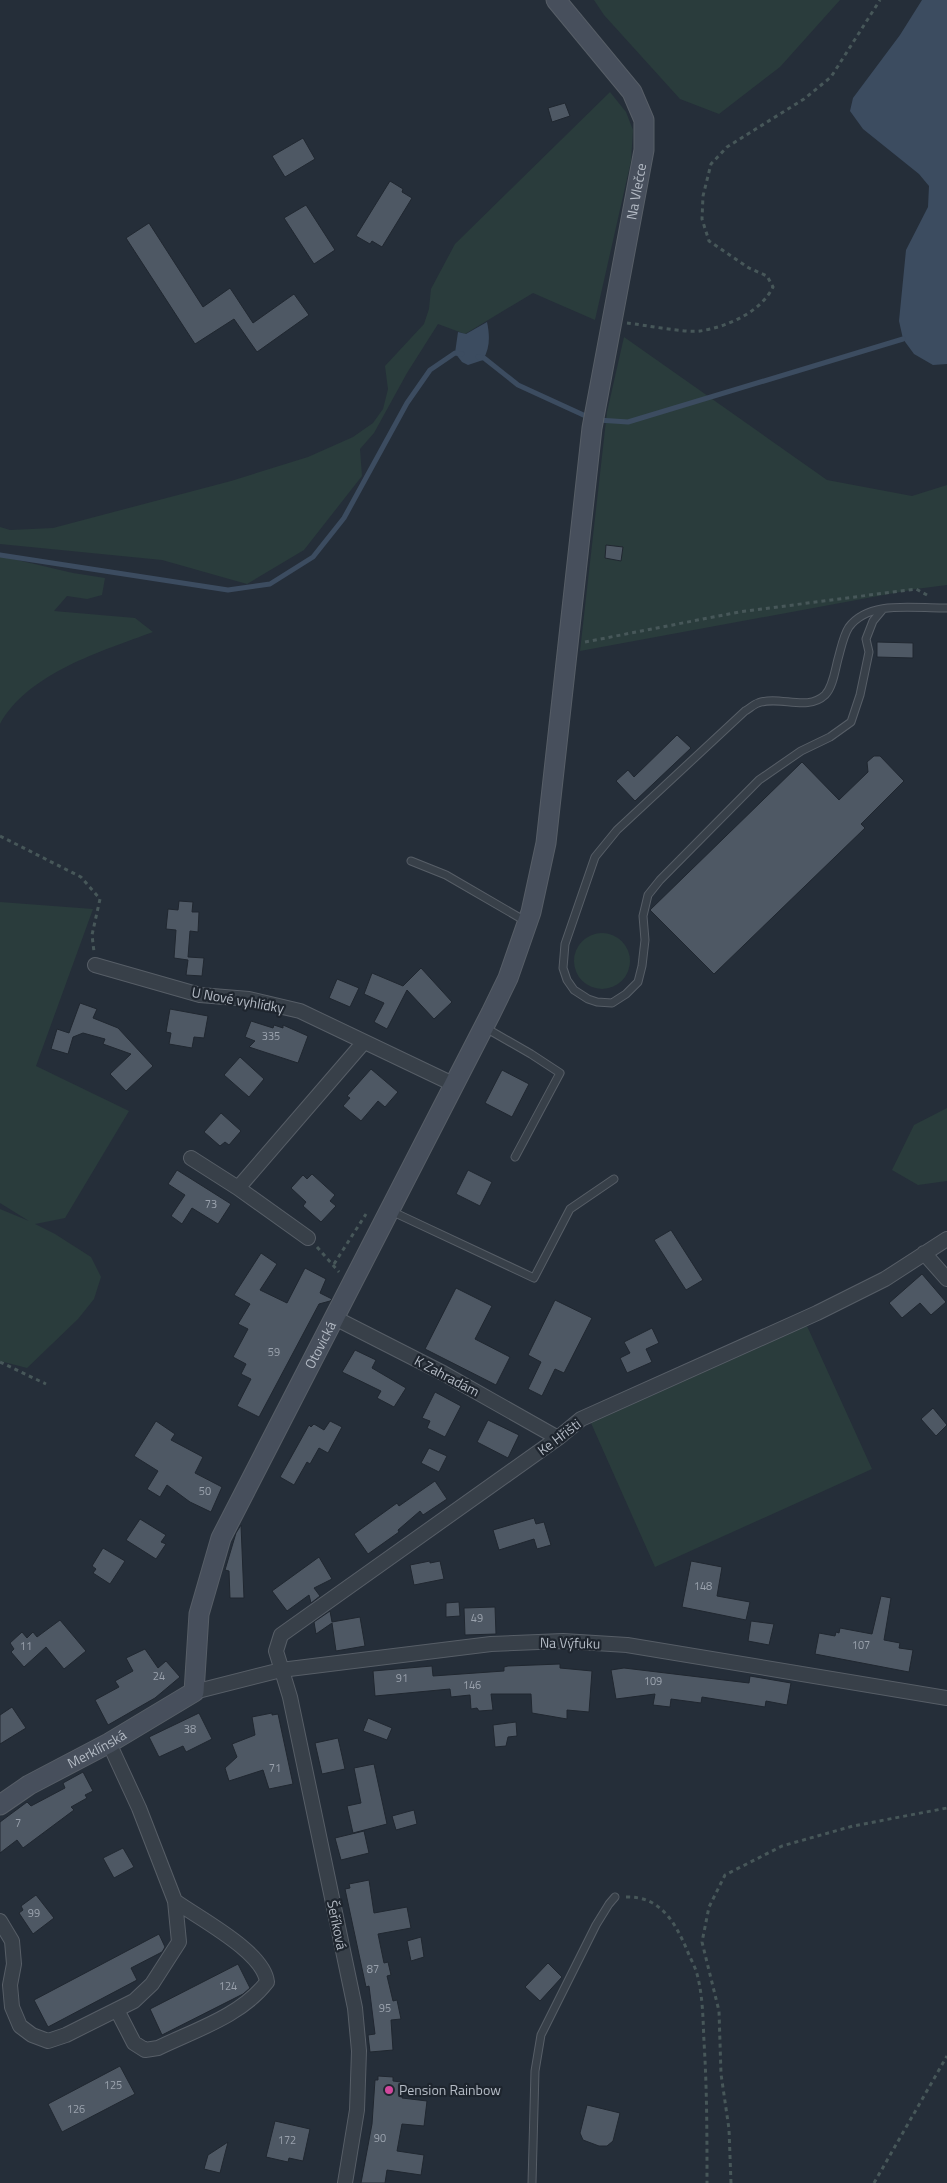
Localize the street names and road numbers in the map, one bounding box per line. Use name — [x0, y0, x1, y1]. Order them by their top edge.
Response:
street label: Na Vlečce — [620, 161, 651, 221]
street label: U Nové vyhlídky — [190, 981, 286, 1018]
street label: Otovická — [299, 1317, 341, 1372]
street label: K Zahradám — [411, 1350, 484, 1402]
street label: Ke Hřišti — [533, 1413, 585, 1460]
street label: Na Výfuku — [540, 1631, 600, 1654]
street label: Merklínská — [63, 1724, 130, 1773]
street label: Šeříková — [322, 1898, 353, 1952]

